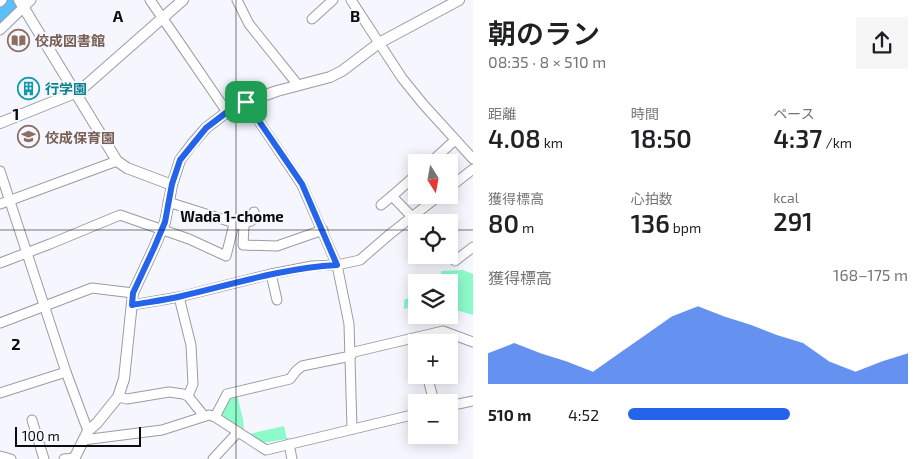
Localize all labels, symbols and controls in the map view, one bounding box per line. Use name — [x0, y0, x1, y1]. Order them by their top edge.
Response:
text: A — [113, 6, 124, 25]
text: B — [350, 6, 360, 25]
text: 朝のラン — [488, 16, 600, 50]
button: share — [856, 17, 908, 69]
library icon: 佼成図書館 — [7, 28, 31, 52]
place label: 佼成図書館 — [35, 32, 105, 49]
text: 08:35 · 8 × 510 m — [488, 52, 606, 71]
building icon: 行学園 — [17, 76, 41, 100]
place label: 行学園 — [45, 80, 87, 97]
pin — [225, 81, 267, 123]
icon: arrive — [232, 88, 260, 116]
text: 1 — [13, 104, 19, 123]
text: 距離 — [488, 105, 516, 122]
text: 時間 — [631, 105, 659, 122]
text: ペース — [773, 105, 815, 122]
text: 4.08 — [488, 123, 541, 153]
text: 18:50 — [631, 123, 692, 153]
text: 4:37 — [773, 123, 822, 153]
school or university icon: 佼成保育園 — [17, 125, 41, 149]
place label: 佼成保育園 — [45, 129, 115, 146]
text: km — [541, 134, 563, 151]
text: /km — [822, 134, 852, 151]
north arrow — [408, 154, 458, 204]
map controls — [408, 154, 458, 444]
text: kcal — [773, 189, 799, 206]
text: 獲得標高 — [488, 190, 544, 207]
text: 心拍数 — [631, 190, 673, 207]
text: 291 — [773, 206, 813, 236]
district label: Wada 1-chome — [180, 207, 284, 225]
text: 80 — [488, 208, 519, 238]
text: 136 — [631, 208, 670, 238]
button: locate — [408, 214, 458, 264]
text: m — [519, 219, 534, 236]
text: bpm — [670, 219, 701, 236]
text: 168–175 m — [833, 265, 908, 284]
text: 獲得標高 — [488, 268, 552, 287]
button: layers — [408, 274, 458, 324]
text: 2 — [11, 334, 21, 353]
button: + — [408, 334, 458, 384]
button: − — [408, 394, 458, 444]
text: 510 m — [488, 405, 531, 424]
text: 4:52 — [568, 405, 599, 424]
scale bar — [15, 424, 141, 447]
text: 100 m — [22, 427, 60, 444]

